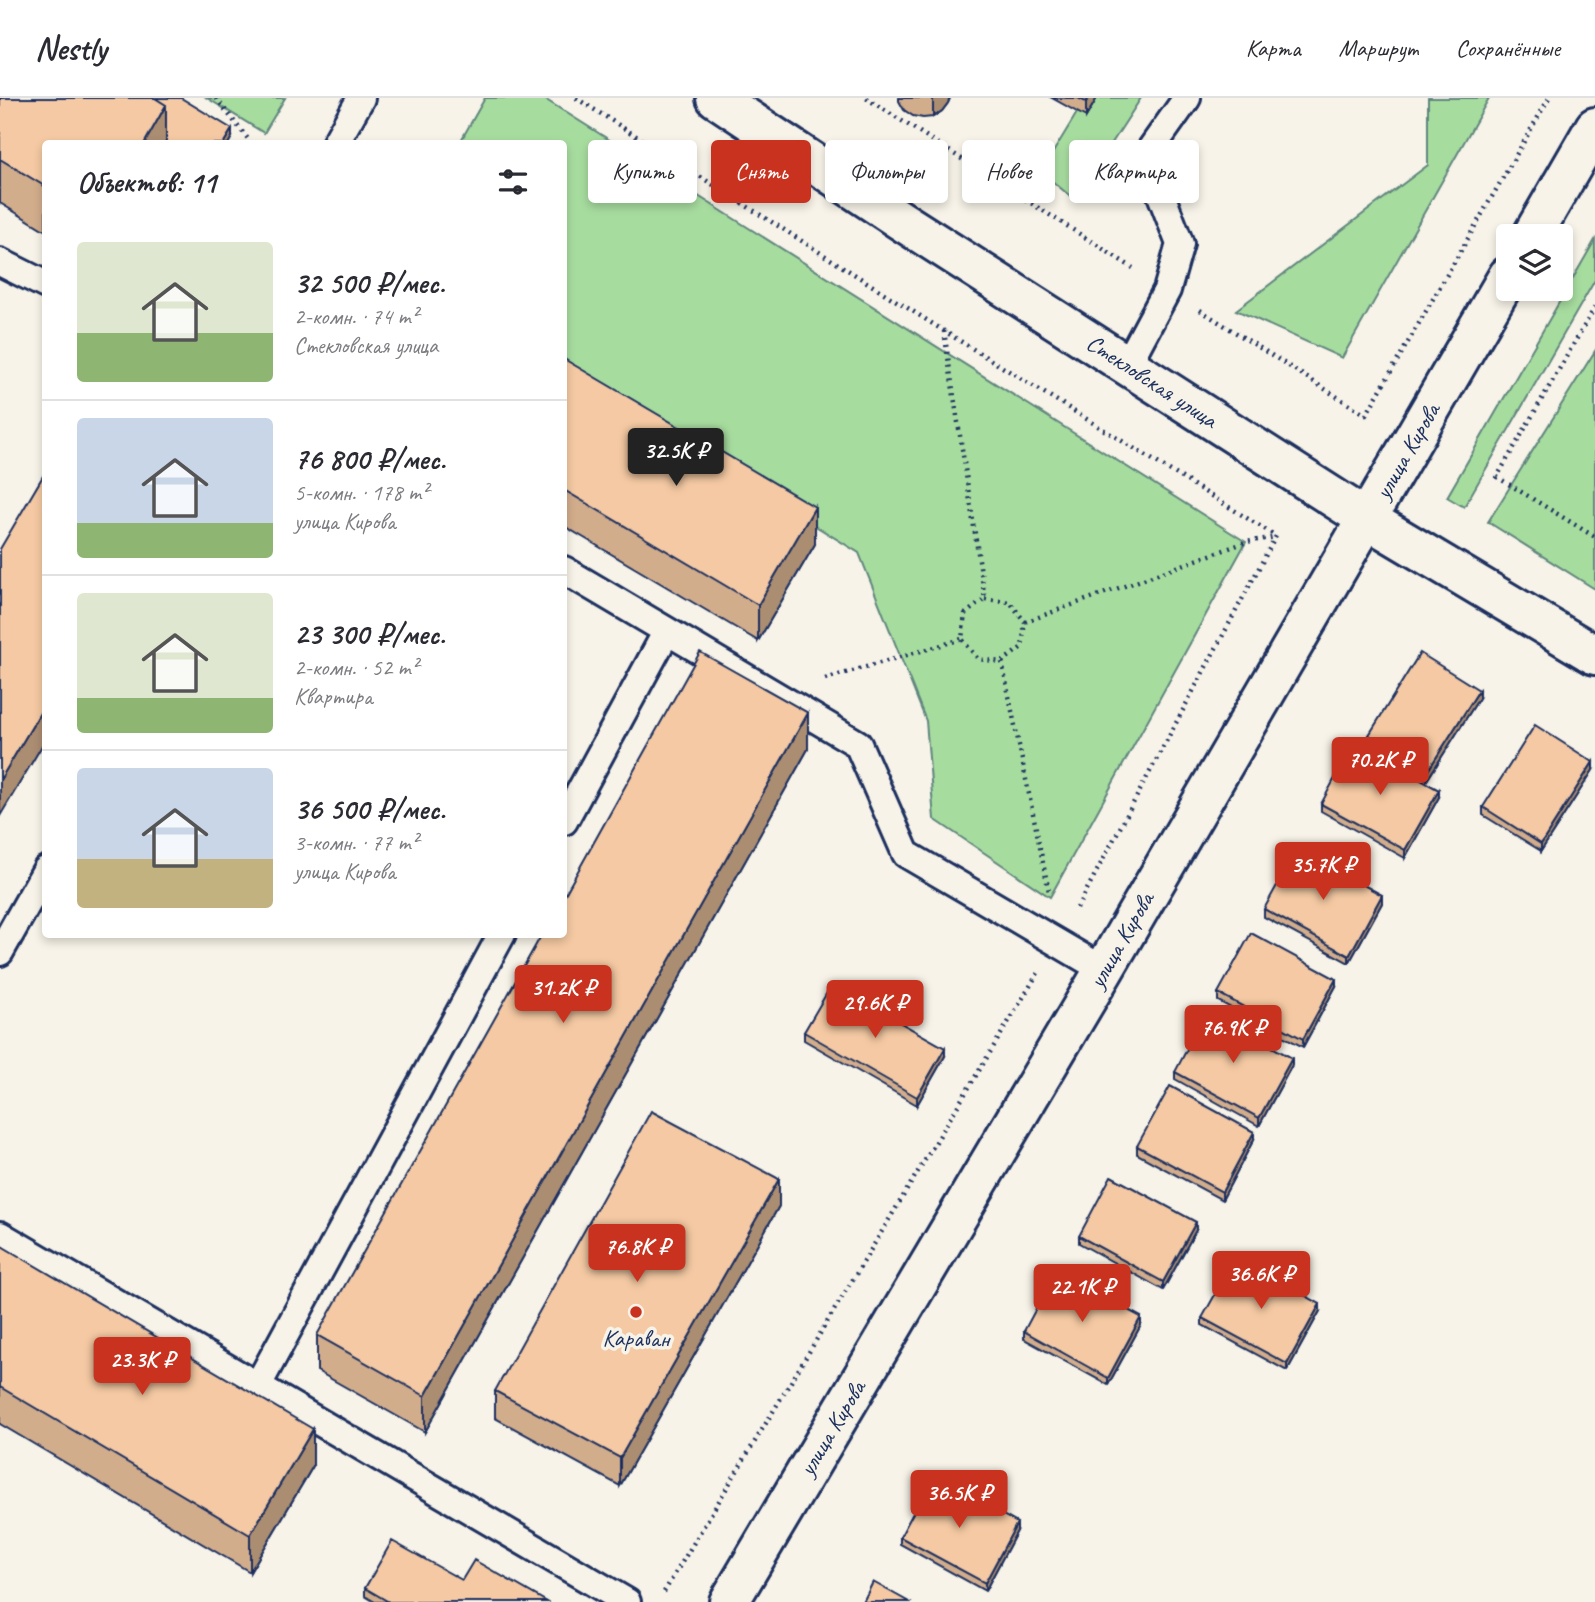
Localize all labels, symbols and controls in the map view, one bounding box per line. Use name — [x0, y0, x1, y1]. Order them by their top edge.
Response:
text: Nestly — [35, 27, 106, 69]
text: Карта — [1246, 33, 1301, 63]
text: Маршрут — [1339, 33, 1418, 63]
text: Сохранённые — [1456, 33, 1560, 63]
chip: Купить — [588, 140, 697, 203]
chip: Снять — [711, 140, 811, 203]
chip: Фильтры — [825, 140, 948, 203]
chip: Новое — [962, 140, 1055, 203]
chip: Квартира — [1069, 140, 1199, 203]
text: Объектов: 11 — [77, 163, 216, 201]
icon: filters — [494, 163, 532, 201]
map controls — [1496, 224, 1573, 301]
button: layers — [1496, 224, 1573, 301]
text: 32 500 ₽/мес. — [294, 264, 445, 302]
icon: home — [133, 270, 217, 354]
text: 2-комн. · 74 m² — [294, 302, 418, 331]
street label: Стекловская улица — [1081, 328, 1224, 435]
text: Стекловская улица — [294, 331, 438, 360]
street label: улица Кирова — [1367, 396, 1448, 506]
pin: 32.5K ₽ — [611, 428, 741, 488]
text: 32.5K ₽ — [644, 436, 708, 465]
text: 76 800 ₽/мес. — [294, 440, 446, 478]
icon: home — [133, 446, 217, 530]
text: 5-комн. · 178 m² — [294, 478, 428, 507]
text: улица Кирова — [294, 507, 396, 536]
text: 23 300 ₽/мес. — [294, 615, 445, 653]
icon: home — [133, 621, 217, 705]
text: 2-комн. · 52 m² — [294, 653, 418, 682]
text: Квартира — [294, 682, 372, 711]
pin: 70.2K ₽ — [1315, 738, 1445, 797]
text: 70.2K ₽ — [1348, 745, 1412, 774]
text: 36 500 ₽/мес. — [294, 790, 445, 828]
icon: home — [133, 796, 217, 880]
text: 3-комн. · 77 m² — [294, 828, 418, 857]
pin: 35.7K ₽ — [1258, 842, 1388, 902]
text: 35.7K ₽ — [1291, 850, 1355, 879]
text: улица Кирова — [294, 857, 396, 886]
street label: улица Кирова — [1081, 885, 1162, 995]
pin: 31.2K ₽ — [498, 965, 628, 1025]
text: 31.2K ₽ — [531, 973, 595, 1002]
pin: 29.6K ₽ — [810, 981, 940, 1040]
text: 29.6K ₽ — [843, 988, 907, 1017]
pin: 76.9K ₽ — [1168, 1006, 1298, 1065]
text: 76.9K ₽ — [1201, 1013, 1265, 1042]
pin: 76.8K ₽ — [572, 1224, 702, 1284]
text: 76.8K ₽ — [604, 1232, 670, 1261]
pin: 36.6K ₽ — [1196, 1252, 1326, 1311]
text: 36.6K ₽ — [1228, 1259, 1294, 1288]
pin: 22.1K ₽ — [1017, 1264, 1147, 1324]
text: 22.1K ₽ — [1050, 1272, 1114, 1301]
marker: Караван — [628, 1304, 644, 1320]
place label: Караван — [603, 1323, 671, 1353]
pin: 23.3K ₽ — [77, 1338, 207, 1397]
text: 23.3K ₽ — [110, 1345, 174, 1374]
street label: улица Кирова — [791, 1373, 873, 1483]
pin: 36.5K ₽ — [894, 1470, 1024, 1530]
text: 36.5K ₽ — [927, 1478, 991, 1507]

